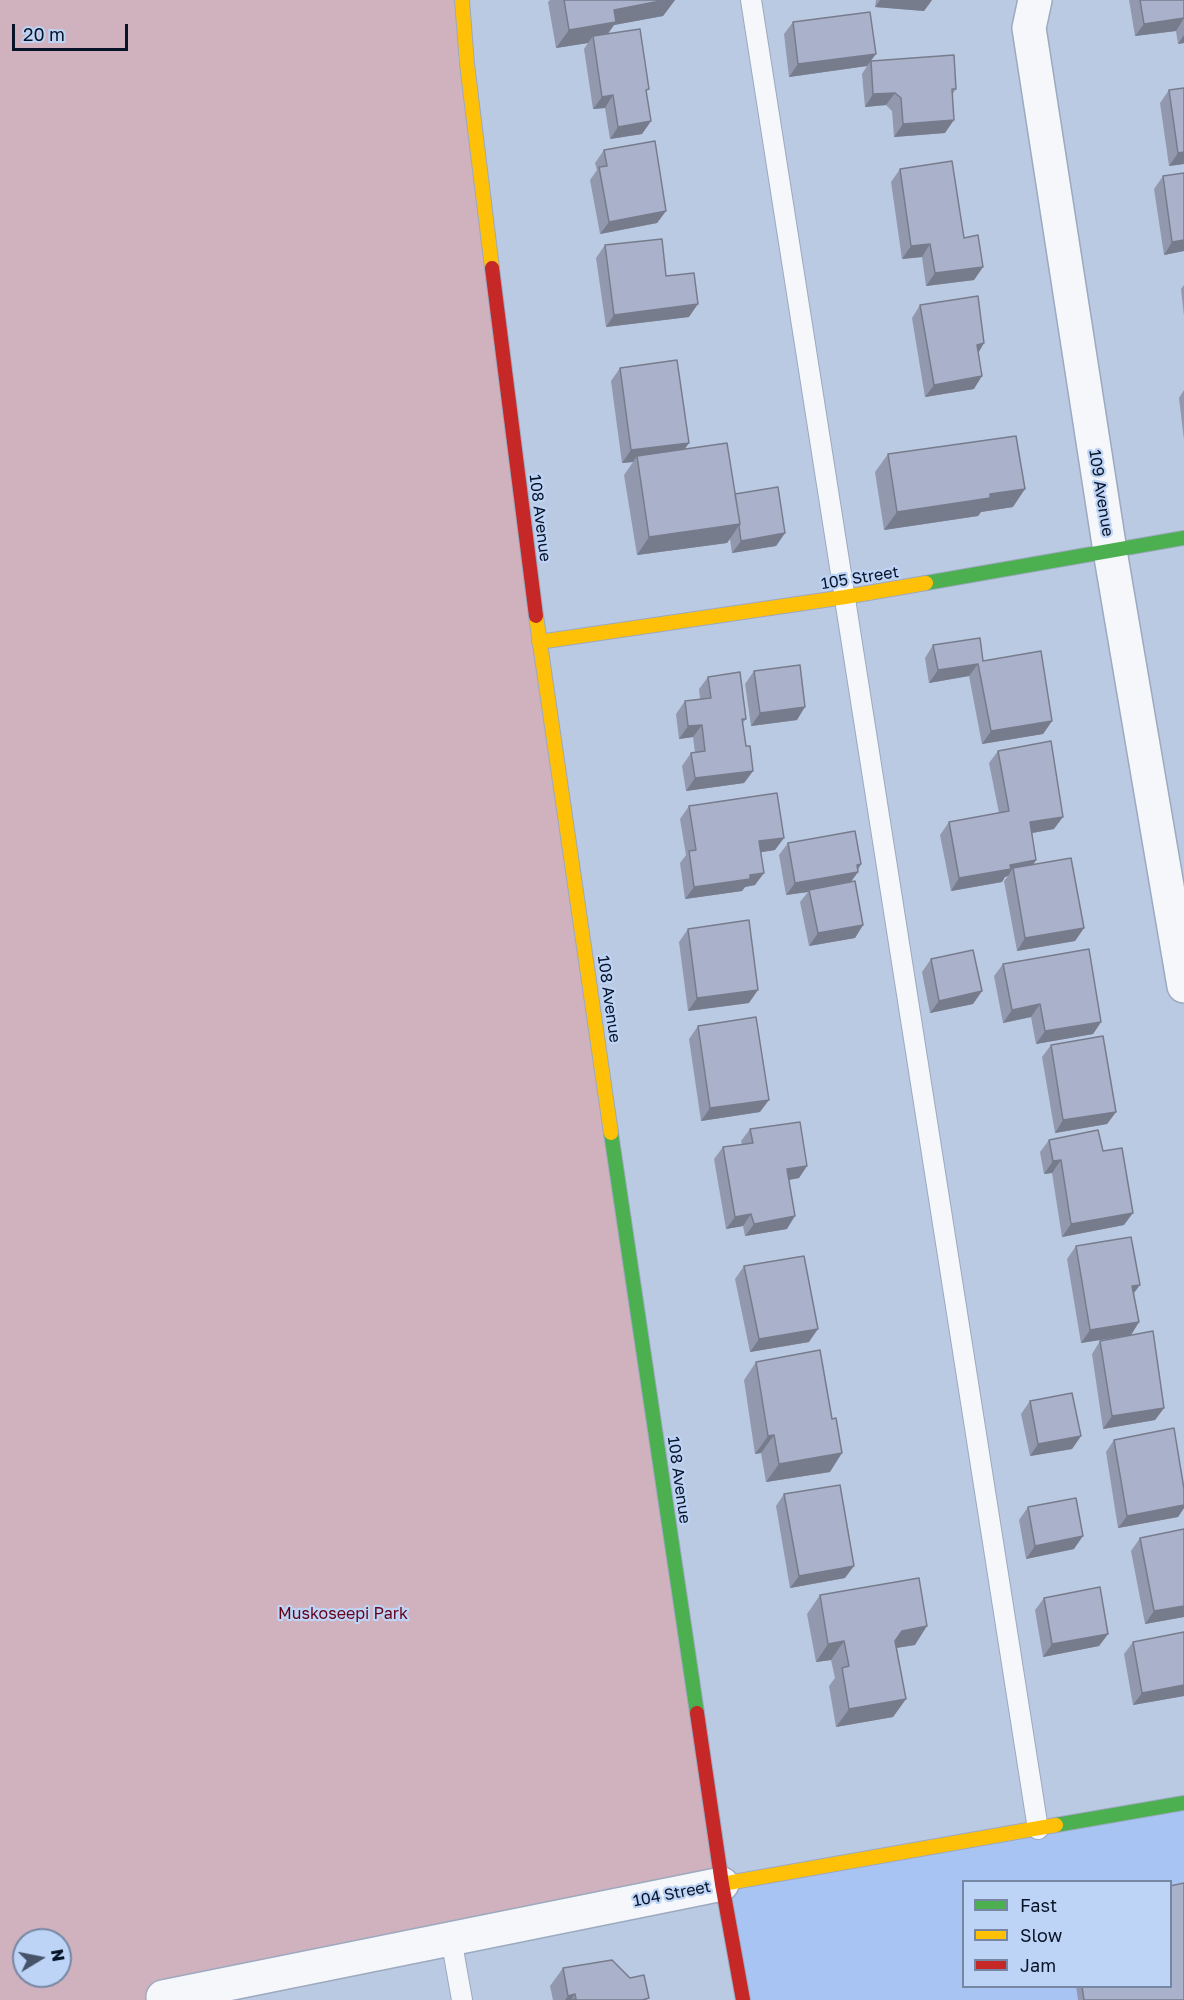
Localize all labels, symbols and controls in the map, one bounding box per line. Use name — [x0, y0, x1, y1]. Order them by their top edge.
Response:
scale bar — [15, 12, 130, 50]
text: 20 m — [23, 23, 65, 45]
street label: 109 Avenue — [1085, 448, 1117, 538]
street label: 108 Avenue — [525, 473, 555, 563]
street label: 105 Street — [820, 562, 900, 594]
street label: 108 Avenue — [593, 954, 625, 1044]
street label: 108 Avenue — [663, 1435, 695, 1525]
park label: Muskoseepi Park — [278, 1604, 408, 1624]
street label: 104 Street — [631, 1877, 713, 1911]
legend — [962, 1880, 1172, 1988]
text: Fast — [1020, 1894, 1057, 1916]
text: Slow — [1020, 1924, 1062, 1946]
north arrow — [12, 1928, 72, 1988]
text: N — [47, 1947, 69, 1963]
text: Jam — [1020, 1954, 1056, 1976]

